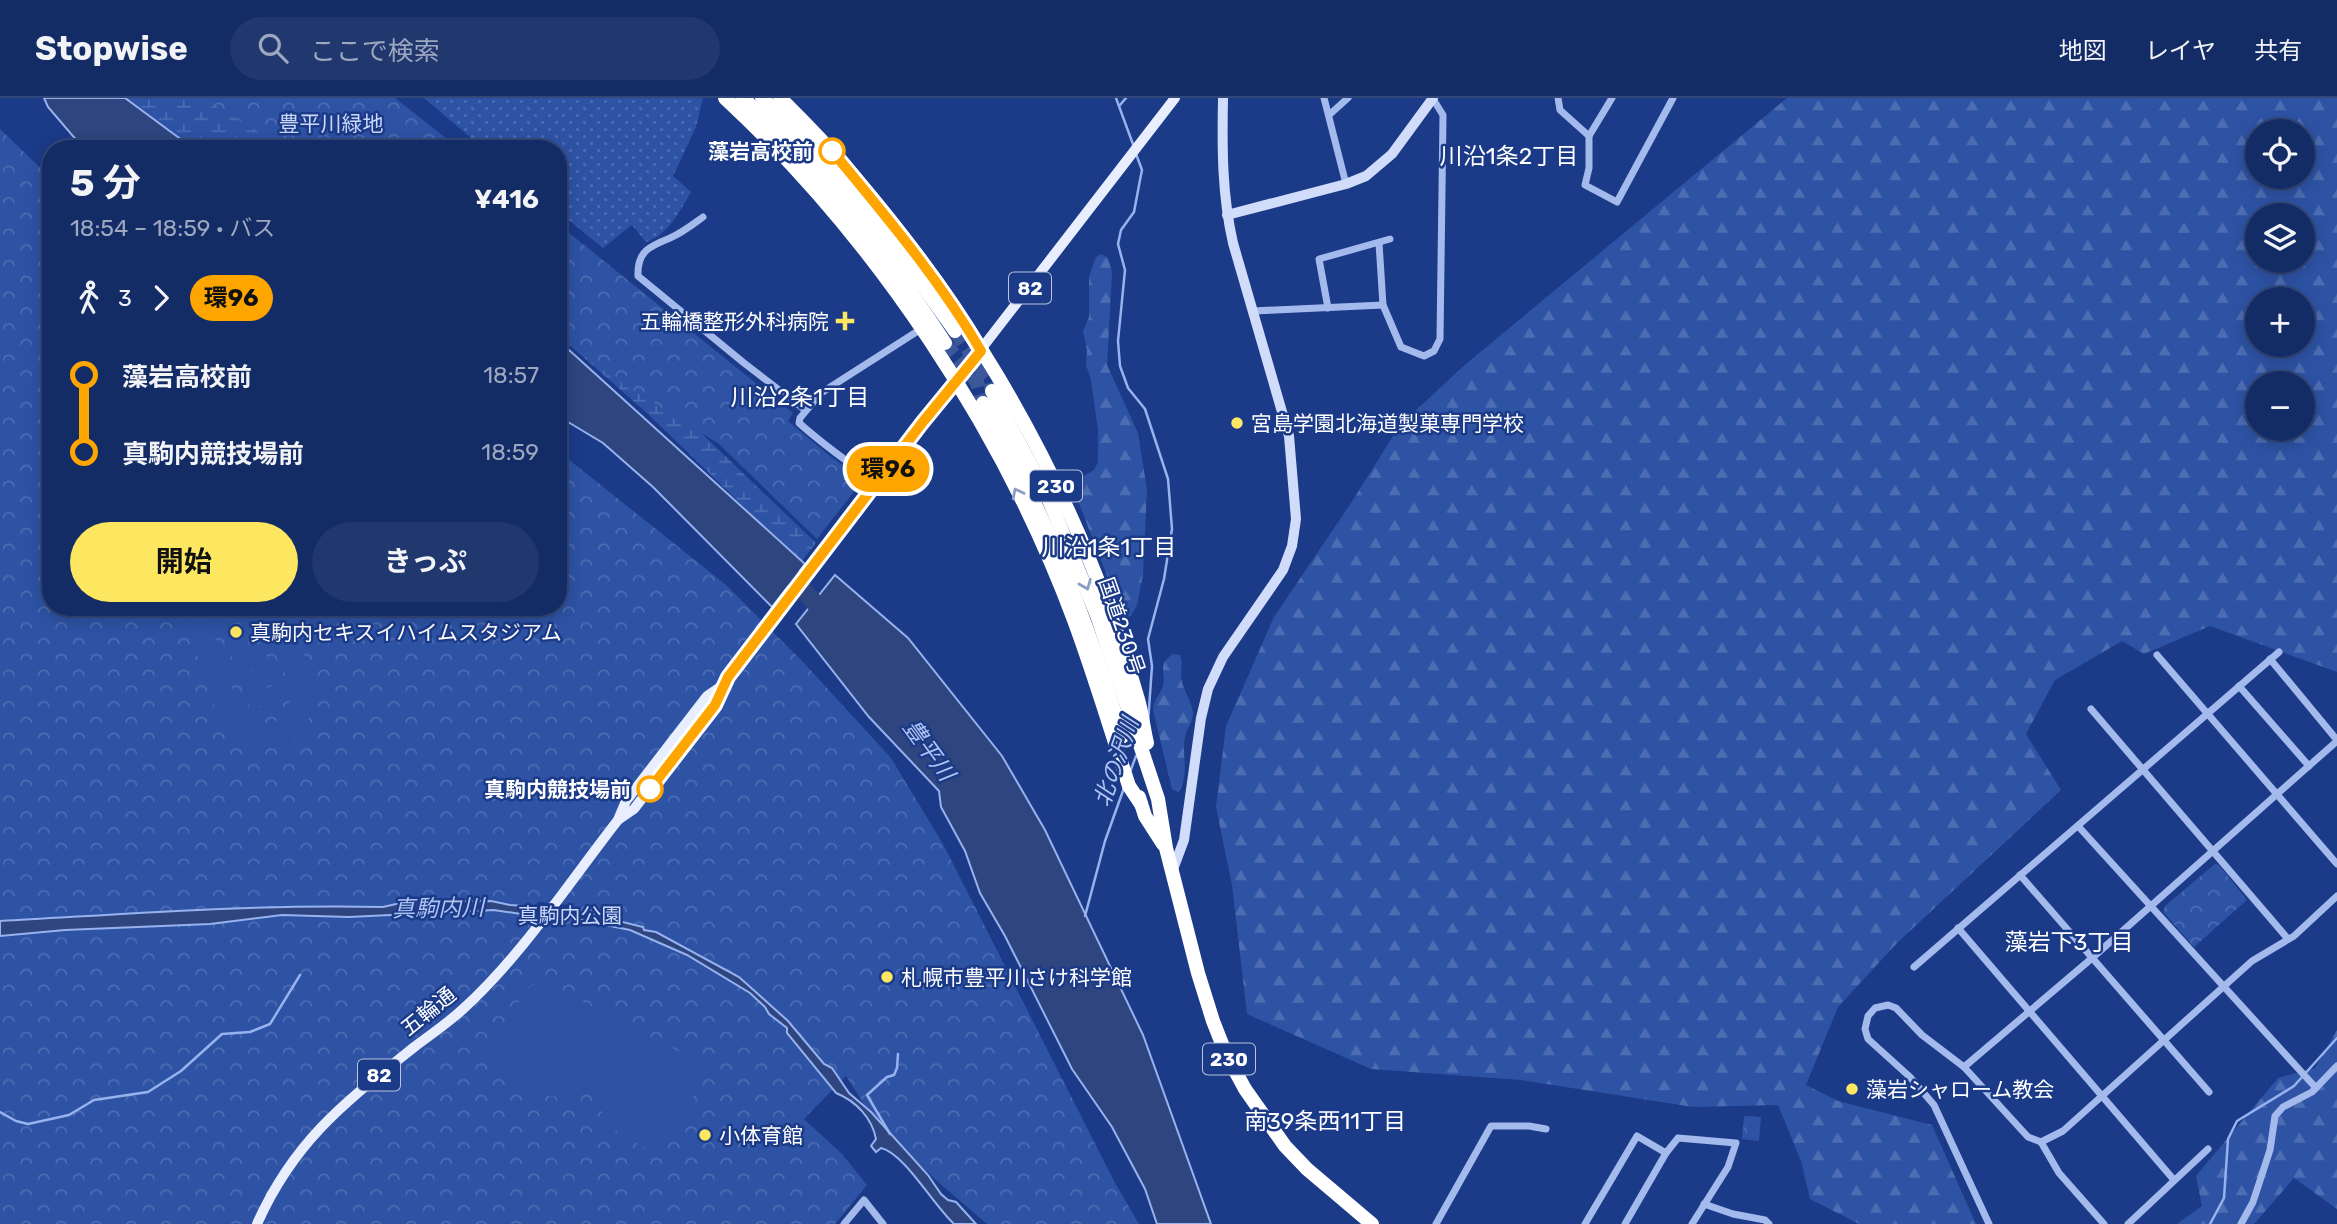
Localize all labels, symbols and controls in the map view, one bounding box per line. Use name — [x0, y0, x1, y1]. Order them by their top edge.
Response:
search box — [230, 17, 720, 80]
text: Stopwise — [35, 29, 188, 68]
icon: search — [254, 29, 292, 67]
text: ここで検索 — [310, 36, 440, 67]
text: 地図 — [2059, 37, 2107, 65]
text: レイヤ — [2145, 37, 2216, 65]
text: 共有 — [2254, 37, 2302, 65]
park label: 豊平川緑地 — [279, 111, 384, 136]
map controls — [2245, 119, 2315, 441]
button: locate — [2245, 119, 2315, 189]
marker: 藻岩高校前 — [819, 138, 845, 164]
place label: 藻岩高校前 — [708, 139, 813, 164]
district label: 川沿1条2丁目 — [1440, 142, 1578, 170]
text: 5 分 — [70, 160, 141, 206]
text: ¥416 — [474, 184, 539, 215]
button: layers — [2245, 203, 2315, 273]
text: 18:54 – 18:59 · バス — [70, 214, 275, 242]
road number: 82 — [1009, 272, 1051, 304]
icon: walk — [70, 279, 108, 317]
icon: forward — [142, 279, 180, 317]
text: 3 — [118, 284, 132, 312]
text: 環96 — [204, 284, 259, 312]
button: + — [2245, 287, 2315, 357]
place label: 五輪橋整形外科病院 — [640, 309, 829, 334]
marker: 五輪橋整形外科病院 — [835, 311, 855, 331]
text: 18:57 — [483, 361, 539, 389]
text: 藻岩高校前 — [122, 362, 252, 393]
button: − — [2245, 371, 2315, 441]
district label: 川沿2条1丁目 — [731, 383, 869, 411]
place label: 宮島学園北海道製菓専門学校 — [1251, 411, 1524, 436]
marker: 宮島学園北海道製菓専門学校 — [1229, 415, 1245, 431]
text: 18:59 — [481, 438, 539, 466]
text: 真駒内競技場前 — [122, 439, 304, 470]
line badge: 環96 — [848, 446, 928, 492]
text: 環96 — [861, 455, 915, 483]
road number: 230 — [1030, 470, 1082, 502]
one-way arrow — [1011, 488, 1025, 500]
button: 開始 — [70, 522, 298, 602]
button: きっぷ — [312, 522, 539, 602]
district label: 川沿1条1丁目 — [1042, 533, 1176, 561]
street label: 国道230号 — [1094, 574, 1150, 678]
one-way arrow — [1077, 578, 1091, 590]
place label: 真駒内セキスイハイムスタジアム — [250, 620, 562, 645]
marker: 真駒内セキスイハイムスタジアム — [228, 624, 244, 640]
water label: 北の沢川 — [1088, 711, 1145, 810]
water label: 豊平川 — [897, 714, 962, 789]
marker: 真駒内競技場前 — [637, 776, 663, 802]
place label: 真駒内競技場前 — [484, 777, 631, 802]
water label: 真駒内川 — [392, 893, 487, 923]
park label: 真駒内公園 — [518, 903, 623, 928]
district label: 藻岩下3丁目 — [2005, 928, 2133, 956]
place label: 札幌市豊平川さけ科学館 — [901, 965, 1132, 990]
marker: 札幌市豊平川さけ科学館 — [879, 969, 895, 985]
street label: 五輪通 — [396, 981, 460, 1041]
road number: 230 — [1203, 1043, 1255, 1074]
road number: 82 — [358, 1060, 400, 1091]
place label: 藻岩シャローム教会 — [1866, 1077, 2054, 1102]
marker: 藻岩シャローム教会 — [1844, 1081, 1860, 1097]
district label: 南39条西11丁目 — [1244, 1107, 1406, 1135]
place label: 小体育館 — [719, 1123, 803, 1148]
marker: 小体育館 — [697, 1127, 713, 1143]

